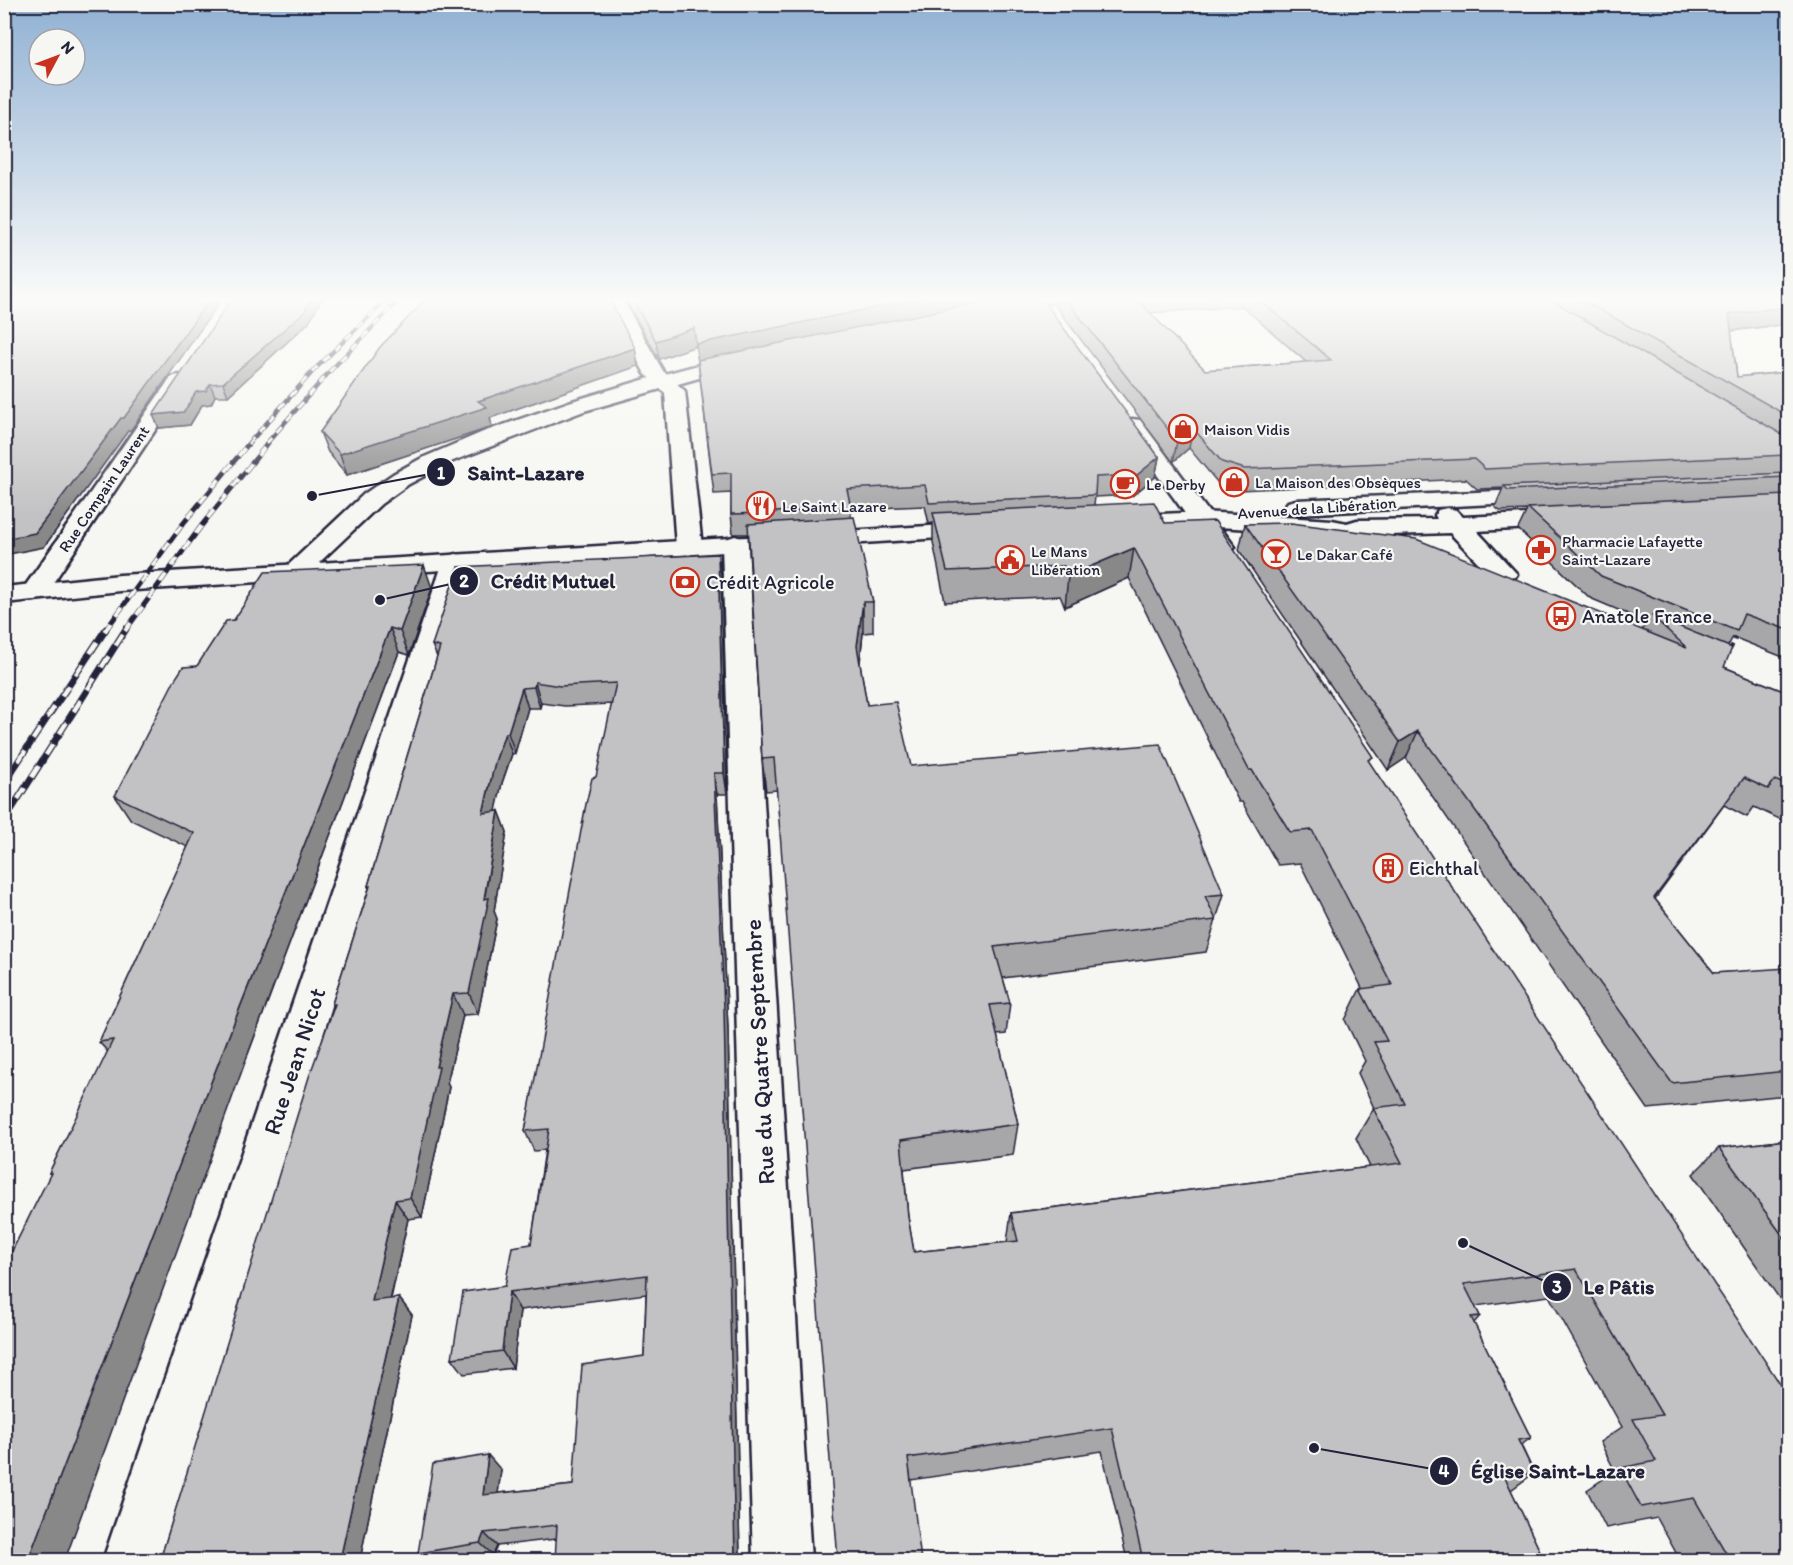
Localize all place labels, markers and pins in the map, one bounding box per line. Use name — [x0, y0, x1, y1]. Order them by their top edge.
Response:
shop icon: Maison Vidis — [1167, 413, 1199, 445]
place label: Maison Vidis — [1204, 420, 1290, 439]
callout: Saint-Lazare — [426, 453, 596, 492]
shop icon: La Maison des Obsèques — [1218, 466, 1250, 498]
cafe icon: Le Derby — [1109, 468, 1141, 500]
place label: La Maison des Obsèques — [1255, 473, 1421, 492]
place label: Le Derby — [1146, 475, 1206, 494]
restaurant icon: Le Saint Lazare — [745, 490, 777, 522]
place label: Le Saint Lazare — [782, 497, 887, 516]
place label: Pharmacie Lafayette Saint-Lazare — [1562, 532, 1703, 569]
pharmacy icon: Pharmacie Lafayette Saint-Lazare — [1525, 534, 1557, 566]
bar icon: Le Dakar Café — [1260, 538, 1292, 570]
place label: Le Mans Libération — [1031, 542, 1100, 579]
public building icon: Le Mans Libération — [994, 544, 1026, 576]
place label: Le Dakar Café — [1297, 545, 1393, 564]
callout: Crédit Mutuel — [449, 561, 627, 600]
bank icon: Crédit Agricole — [669, 566, 701, 598]
place label: Crédit Agricole — [706, 570, 834, 594]
bus stop icon: Anatole France — [1545, 600, 1577, 632]
place label: Anatole France — [1582, 604, 1712, 628]
building icon: Eichthal — [1372, 852, 1404, 884]
place label: Eichthal — [1409, 856, 1479, 880]
callout: Le Pâtis — [1542, 1267, 1666, 1306]
callout: Église Saint-Lazare — [1429, 1451, 1658, 1490]

